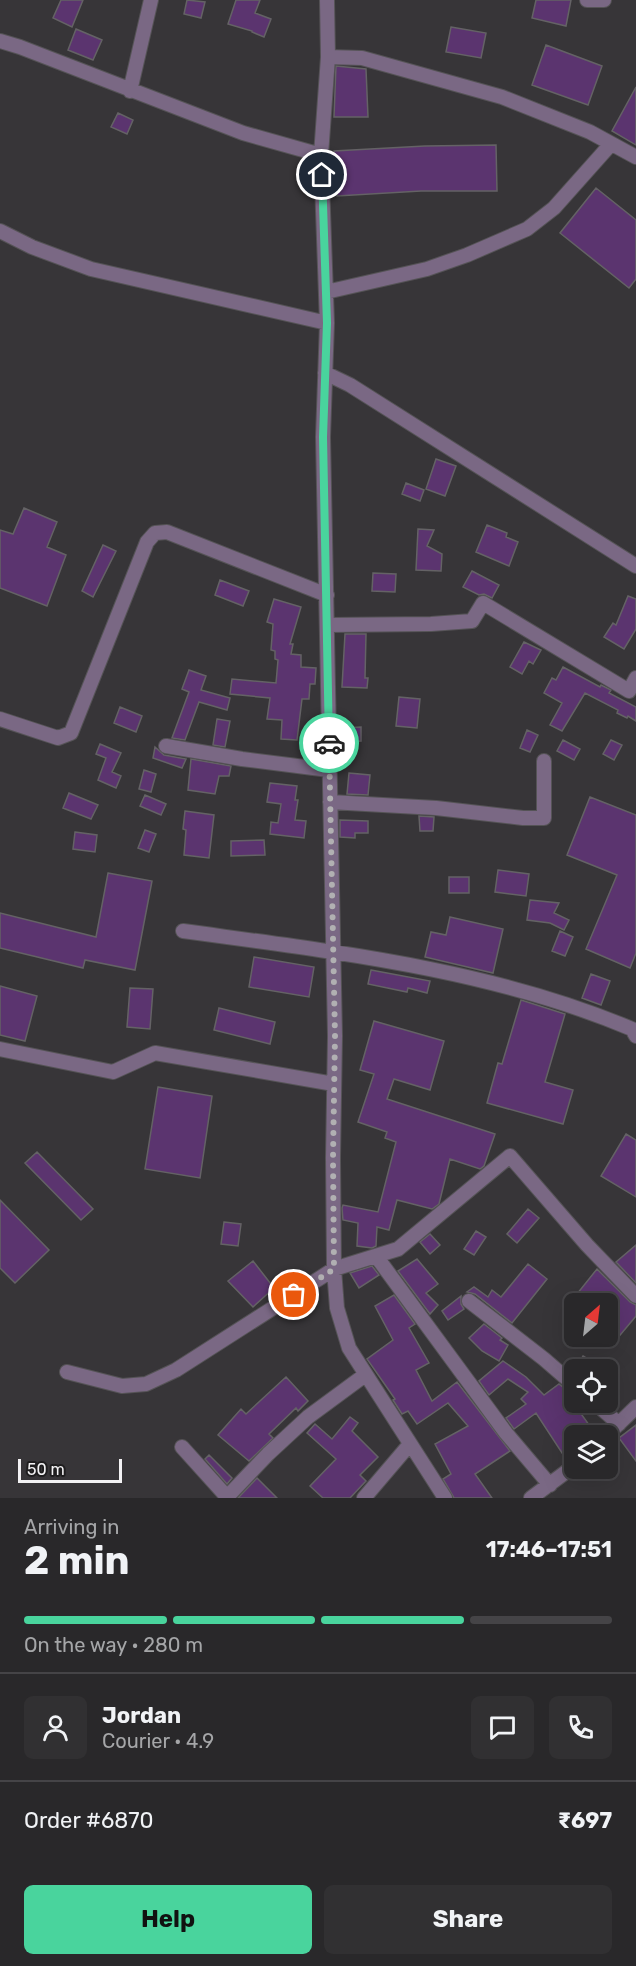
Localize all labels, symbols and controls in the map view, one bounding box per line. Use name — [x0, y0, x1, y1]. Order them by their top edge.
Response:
pin — [296, 149, 347, 200]
icon: home — [305, 158, 338, 191]
courier — [299, 713, 359, 773]
icon: car — [313, 727, 346, 760]
pin — [268, 1269, 319, 1320]
icon: bag — [277, 1278, 310, 1311]
north arrow — [564, 1293, 618, 1347]
map controls — [564, 1293, 618, 1479]
button: locate — [564, 1359, 618, 1413]
button: layers — [564, 1425, 618, 1479]
scale bar — [18, 1456, 122, 1484]
text: 50 m — [27, 1460, 65, 1479]
text: Arriving in — [24, 1515, 119, 1539]
text: 17:46–17:51 — [486, 1536, 612, 1563]
text: 2 min — [24, 1538, 130, 1584]
text: On the way · 280 m — [24, 1633, 203, 1657]
button: person — [24, 1696, 87, 1759]
button: chat — [471, 1696, 534, 1759]
button: phone — [549, 1696, 612, 1759]
text: Jordan — [102, 1702, 181, 1729]
text: Courier · 4.9 — [102, 1729, 214, 1753]
text: Order #6870 — [24, 1807, 154, 1834]
text: ₹697 — [558, 1807, 612, 1834]
button: Help — [24, 1885, 312, 1954]
button: Share — [324, 1885, 612, 1954]

